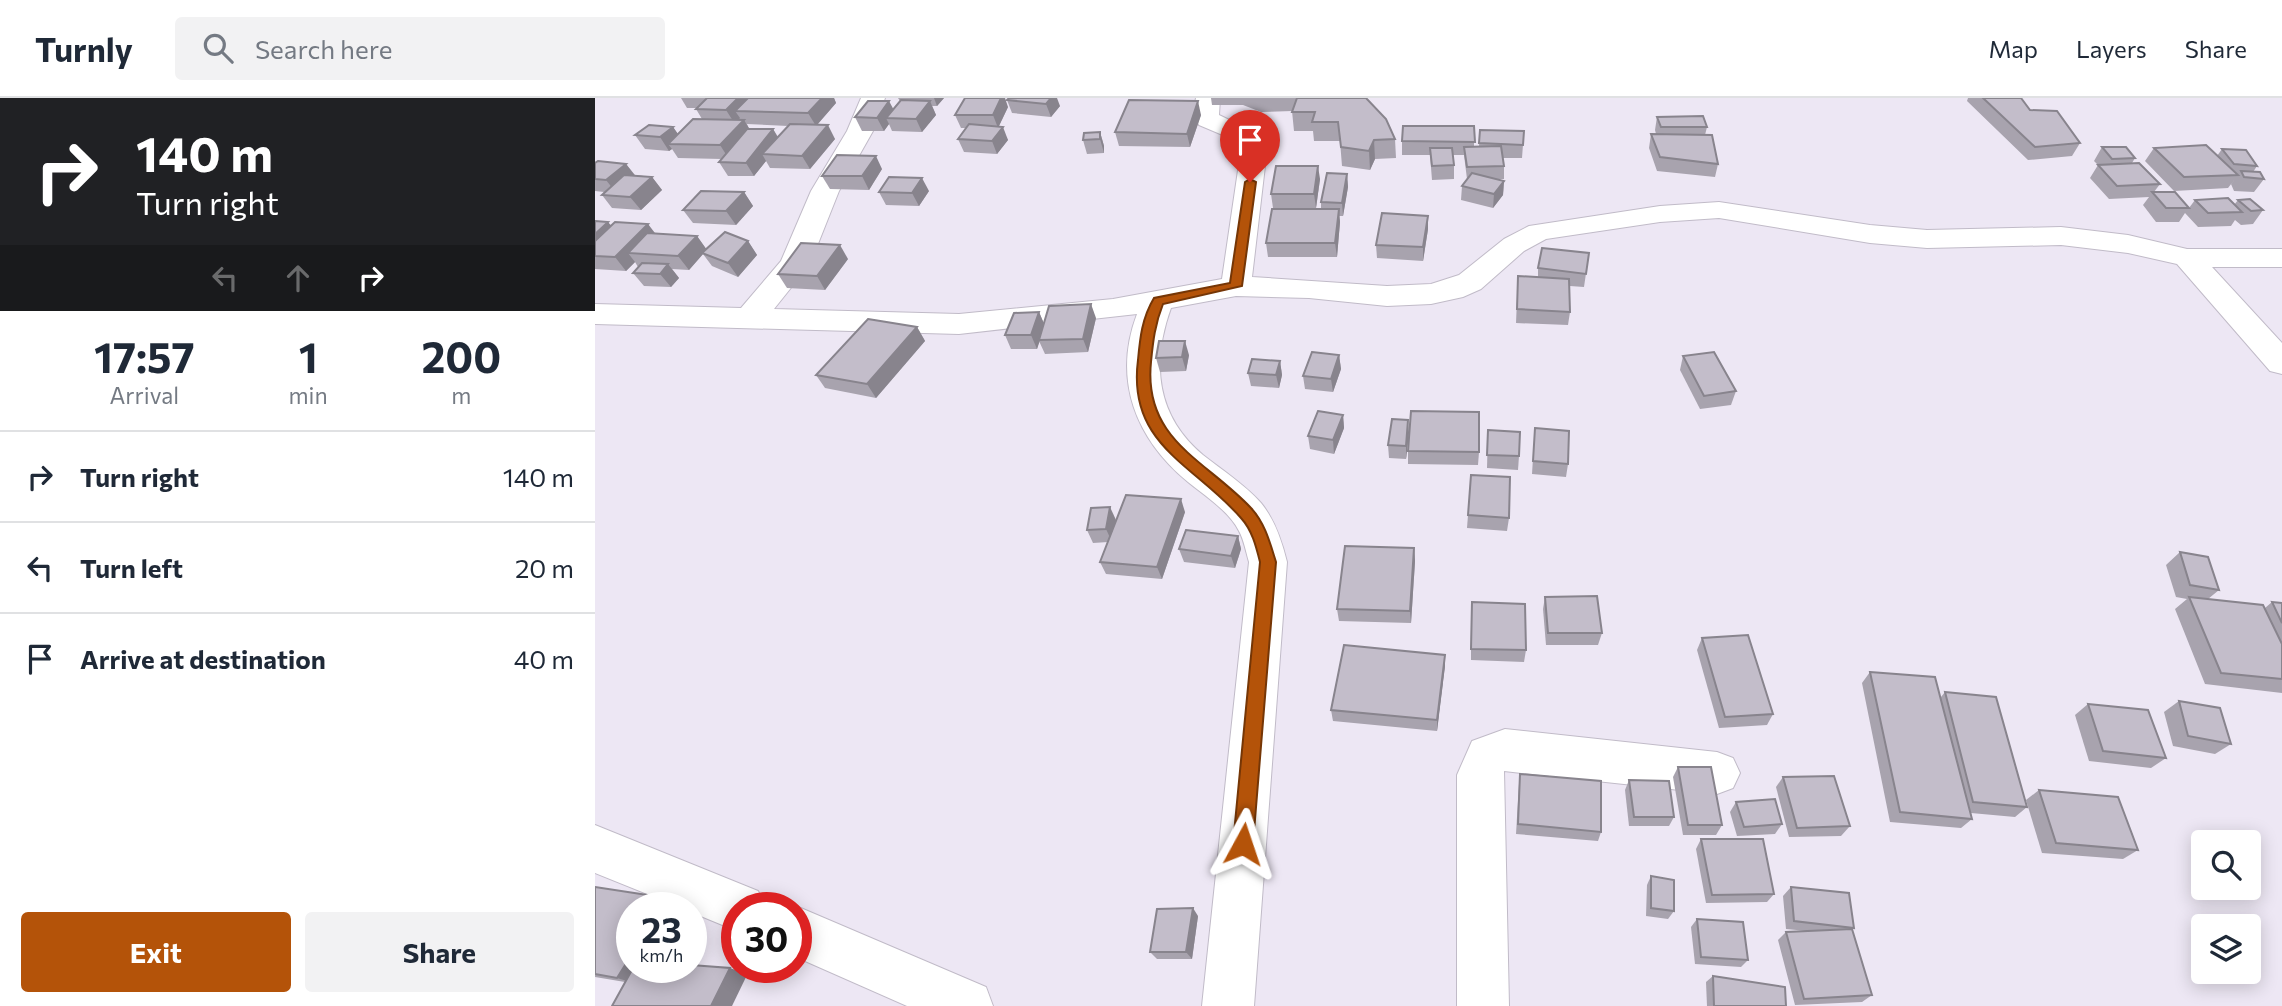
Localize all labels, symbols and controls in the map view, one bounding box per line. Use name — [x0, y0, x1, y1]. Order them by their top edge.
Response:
search box — [175, 17, 665, 80]
text: Turnly — [35, 28, 133, 69]
icon: search — [199, 29, 237, 67]
text: Search here — [255, 33, 392, 64]
text: Map — [1989, 34, 2038, 63]
text: Layers — [2076, 34, 2147, 63]
text: Share — [2185, 34, 2247, 63]
pin — [1220, 110, 1280, 182]
icon: arrive — [1231, 121, 1269, 159]
text: 140 m — [136, 122, 273, 182]
icon: right — [21, 126, 112, 217]
text: Turn right — [136, 182, 279, 222]
icon: left — [206, 259, 244, 297]
icon: ahead — [279, 259, 317, 297]
icon: right — [352, 259, 390, 297]
text: 17:57 — [94, 330, 195, 382]
text: 1 — [299, 330, 318, 382]
text: 200 — [422, 330, 501, 382]
text: Arrival — [109, 381, 179, 409]
text: min — [289, 381, 328, 409]
text: m — [451, 381, 471, 409]
icon: right — [21, 458, 59, 496]
text: Turn right — [80, 461, 199, 492]
text: 140 m — [503, 461, 574, 492]
icon: left — [21, 549, 59, 587]
text: Turn left — [80, 552, 183, 583]
text: 20 m — [515, 552, 574, 583]
icon: arrive — [21, 640, 59, 678]
text: Arrive at destination — [80, 643, 326, 674]
text: 40 m — [514, 643, 574, 674]
position arrow — [1206, 807, 1280, 881]
map controls — [2191, 830, 2261, 984]
button: search — [2191, 830, 2261, 900]
speed limit sign: 30 — [721, 892, 812, 983]
text: 23 — [641, 907, 682, 950]
button: Exit — [21, 912, 291, 992]
button: Share — [305, 912, 574, 992]
button: layers — [2191, 914, 2261, 984]
text: km/h — [640, 944, 683, 966]

